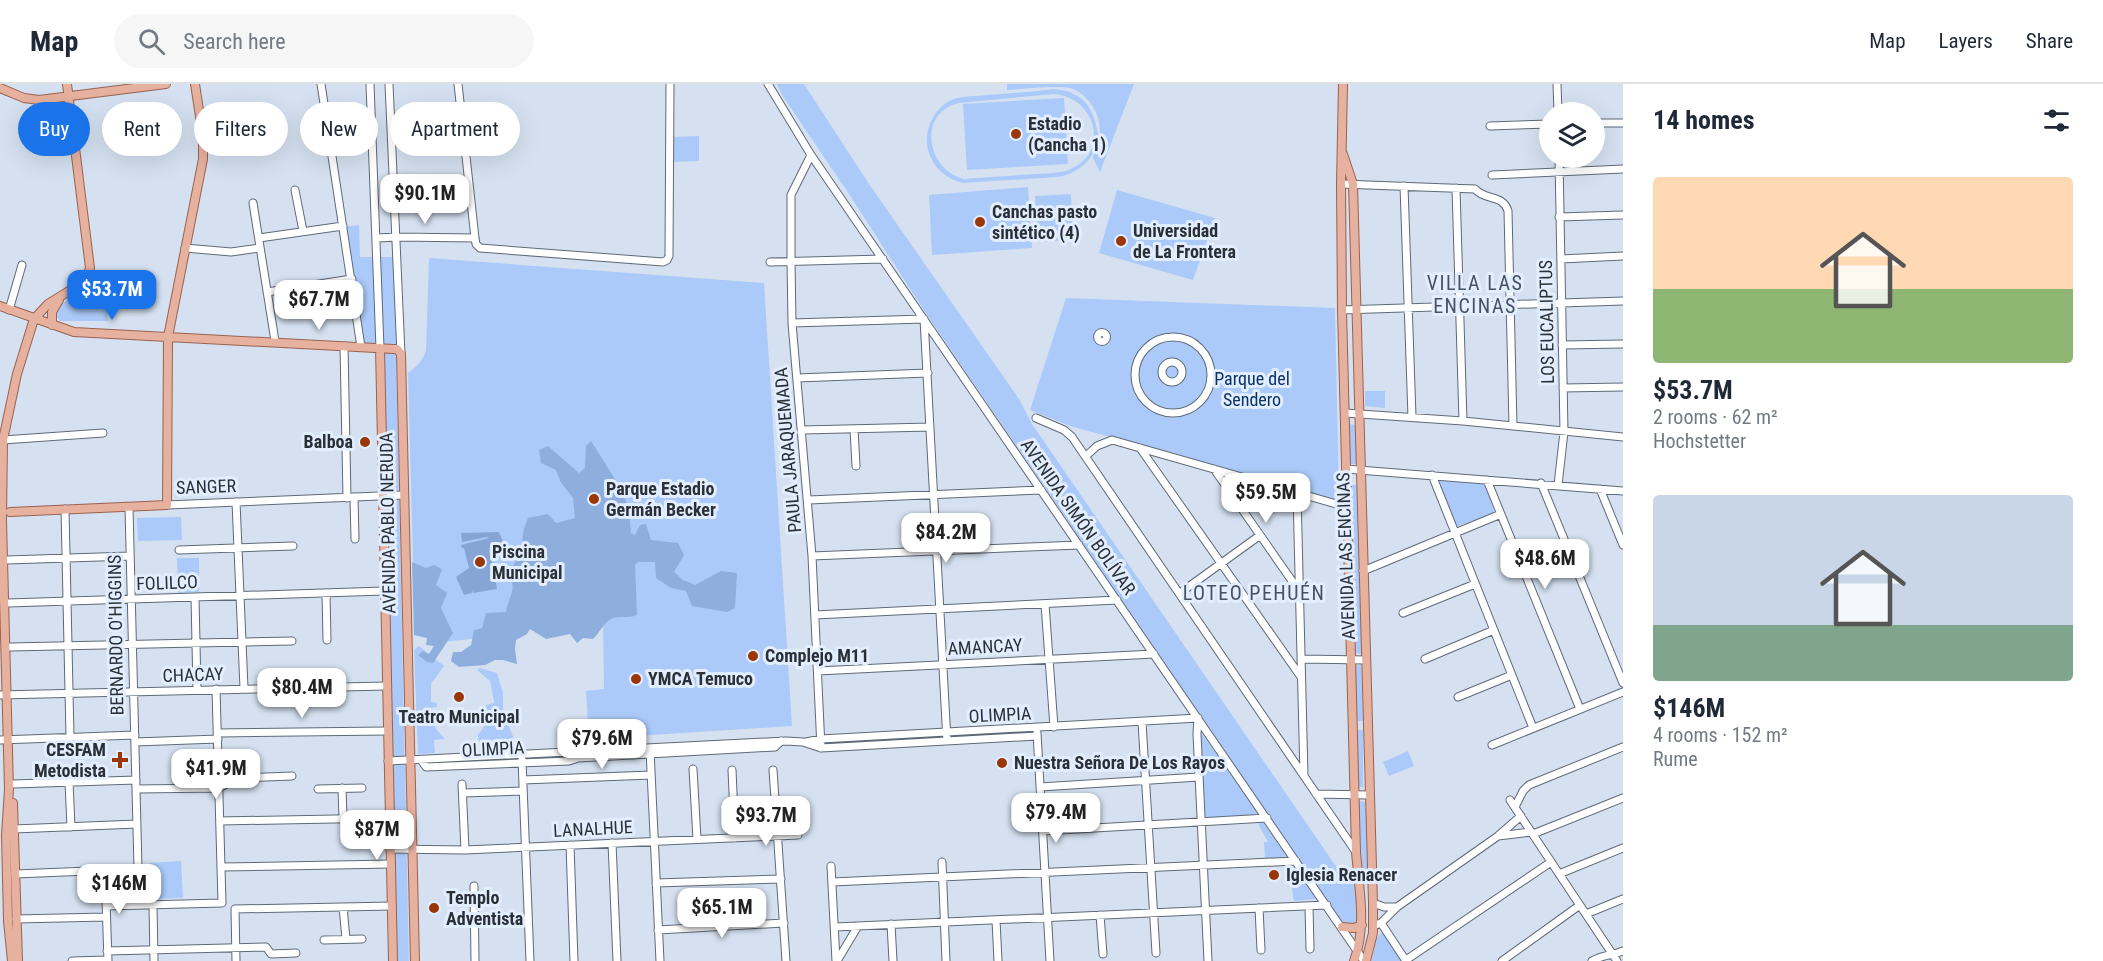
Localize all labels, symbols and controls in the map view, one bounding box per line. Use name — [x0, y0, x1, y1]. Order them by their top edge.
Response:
search box — [114, 14, 534, 68]
text: Map — [30, 25, 78, 58]
icon: search — [135, 25, 168, 58]
text: Search here — [183, 29, 286, 54]
text: Map — [1869, 29, 1906, 53]
text: Layers — [1939, 29, 1993, 53]
text: Share — [2026, 29, 2073, 53]
chip: Buy — [18, 102, 90, 156]
chip: Rent — [102, 102, 182, 156]
chip: Filters — [194, 102, 288, 156]
chip: New — [300, 102, 378, 156]
chip: Apartment — [390, 102, 520, 156]
map controls — [1539, 102, 1605, 168]
button: layers — [1539, 102, 1605, 168]
icon: filters — [2040, 104, 2073, 137]
text: 14 homes — [1653, 105, 1755, 135]
place label: Estadio (Cancha 1) — [1028, 113, 1106, 156]
marker: Estadio (Cancha 1) — [1009, 127, 1023, 141]
pin: $90.1M — [376, 174, 474, 225]
text: $90.1M — [394, 181, 456, 205]
place label: Canchas pasto sintético (4) — [992, 201, 1097, 244]
marker: Canchas pasto sintético (4) — [973, 215, 987, 229]
icon: home — [1809, 216, 1917, 324]
place label: Universidad de La Frontera — [1133, 220, 1236, 262]
marker: Universidad de La Frontera — [1114, 234, 1128, 248]
street label: LOS EUCALIPTUS — [1535, 260, 1558, 384]
pin: $53.7M — [63, 270, 161, 321]
district label: VILLA LAS ENCINAS — [1427, 271, 1523, 318]
text: $53.7M — [81, 277, 143, 301]
pin: $67.7M — [270, 280, 368, 331]
text: $67.7M — [288, 287, 350, 311]
street label: PAULA JARAQUEMADA — [770, 366, 805, 533]
park label: Parque del Sendero — [1214, 368, 1290, 410]
text: $53.7M — [1653, 375, 1733, 405]
text: 2 rooms · 62 m² — [1653, 405, 1778, 429]
text: Hochstetter — [1653, 429, 1746, 453]
place label: Balboa — [304, 431, 353, 452]
street label: AVENIDA PABLO NERUDA — [375, 432, 400, 614]
marker: Balboa — [358, 435, 372, 449]
street label: AVENIDA SIMÓN BOLÍVAR — [1017, 435, 1140, 599]
street label: AVENIDA LAS ENCINAS — [1332, 472, 1359, 640]
pin: $59.5M — [1217, 473, 1315, 524]
street label: SANGER — [176, 475, 237, 498]
place label: Parque Estadio Germán Becker — [606, 478, 716, 520]
text: $59.5M — [1235, 480, 1297, 504]
marker: Parque Estadio Germán Becker — [587, 492, 601, 506]
pin: $84.2M — [897, 513, 995, 564]
text: $84.2M — [915, 520, 977, 544]
icon: home — [1809, 534, 1917, 642]
pin: $48.6M — [1496, 539, 1594, 590]
place label: Piscina Municipal — [492, 541, 563, 583]
text: $48.6M — [1514, 546, 1576, 570]
street label: BERNARDO O'HIGGINS — [104, 554, 127, 716]
marker: Piscina Municipal — [473, 555, 487, 569]
street label: FOLILCO — [136, 571, 198, 594]
district label: LOTEO PEHUÉN — [1183, 581, 1325, 605]
street label: AMANCAY — [947, 634, 1023, 659]
place label: Complejo M11 — [765, 645, 869, 666]
marker: Complejo M11 — [746, 649, 760, 663]
street label: CHACAY — [162, 663, 224, 686]
pin: $80.4M — [253, 668, 351, 719]
place label: YMCA Temuco — [648, 668, 753, 689]
marker: YMCA Temuco — [629, 672, 643, 686]
text: $80.4M — [271, 675, 333, 699]
marker: Teatro Municipal — [452, 690, 466, 704]
text: $146M — [1653, 693, 1725, 723]
street label: OLIMPIA — [968, 702, 1032, 727]
place label: Teatro Municipal — [399, 706, 519, 727]
pin: $79.6M — [553, 719, 651, 770]
text: 4 rooms · 152 m² — [1653, 723, 1788, 747]
text: $79.6M — [571, 726, 633, 750]
street label: OLIMPIA — [461, 736, 525, 761]
place label: CESFAM Metodista — [34, 739, 106, 781]
text: Rume — [1653, 747, 1698, 771]
pin: $41.9M — [167, 749, 265, 800]
marker: CESFAM Metodista — [111, 751, 129, 769]
place label: Nuestra Señora De Los Rayos — [1014, 752, 1225, 773]
text: $41.9M — [185, 756, 247, 780]
marker: Nuestra Señora De Los Rayos — [995, 756, 1009, 770]
pin: $79.4M — [1007, 793, 1105, 844]
pin: $93.7M — [717, 796, 815, 847]
text: $79.4M — [1025, 800, 1087, 824]
text: $93.7M — [735, 803, 797, 827]
pin: $87M — [341, 810, 413, 861]
street label: LANALHUE — [553, 816, 633, 841]
text: $87M — [354, 817, 400, 841]
pin: $146M — [77, 864, 161, 915]
place label: Iglesia Renacer — [1286, 864, 1397, 885]
marker: Iglesia Renacer — [1267, 868, 1281, 882]
text: $146M — [91, 871, 147, 895]
place label: Templo Adventista — [446, 887, 523, 929]
pin: $65.1M — [673, 888, 771, 939]
text: $65.1M — [691, 895, 753, 919]
marker: Templo Adventista — [427, 901, 441, 915]

